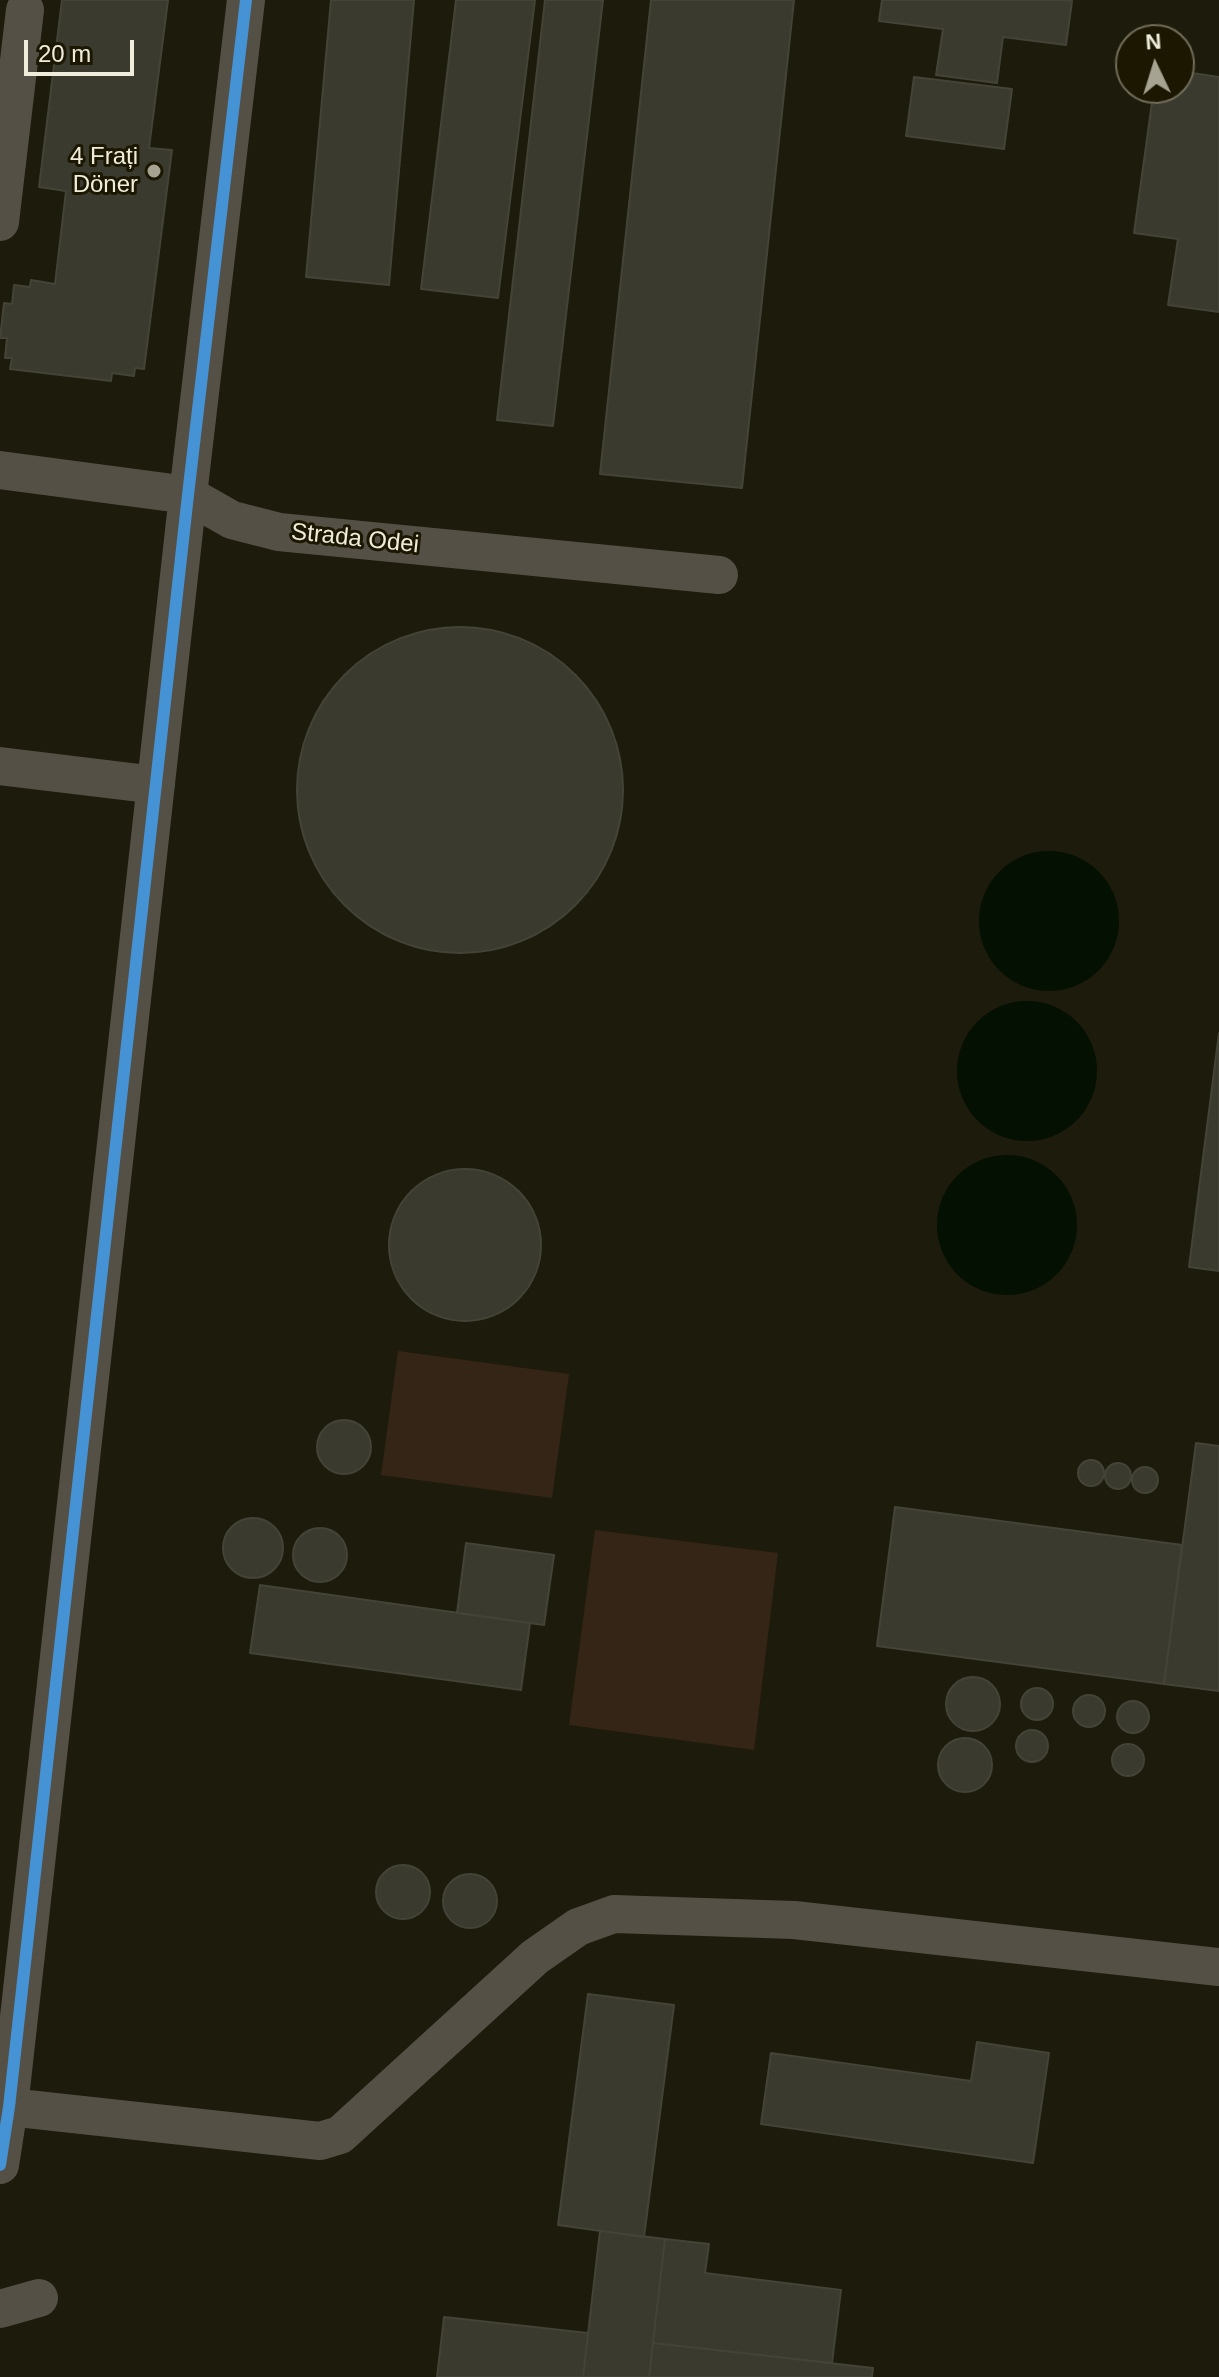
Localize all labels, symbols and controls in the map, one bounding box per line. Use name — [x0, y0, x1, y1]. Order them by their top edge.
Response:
scale bar — [28, 24, 138, 74]
north arrow — [1115, 24, 1195, 104]
text: N — [1145, 29, 1162, 55]
text: 20 m — [38, 40, 91, 67]
place label: 4 Frați Döner — [70, 143, 138, 199]
marker: 4 Frați Döner — [145, 162, 163, 180]
street label: Strada Odei — [290, 518, 420, 560]

